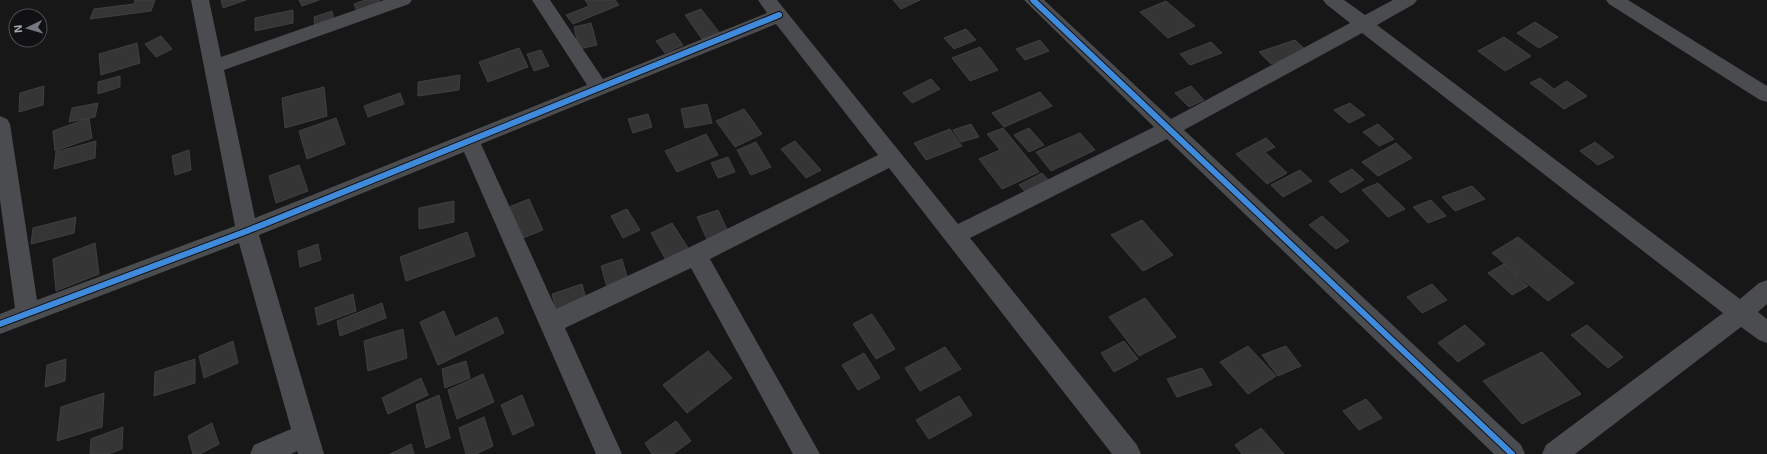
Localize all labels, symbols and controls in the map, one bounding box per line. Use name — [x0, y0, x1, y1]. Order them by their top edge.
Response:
north arrow — [8, 8, 48, 48]
text: N — [12, 24, 24, 33]

